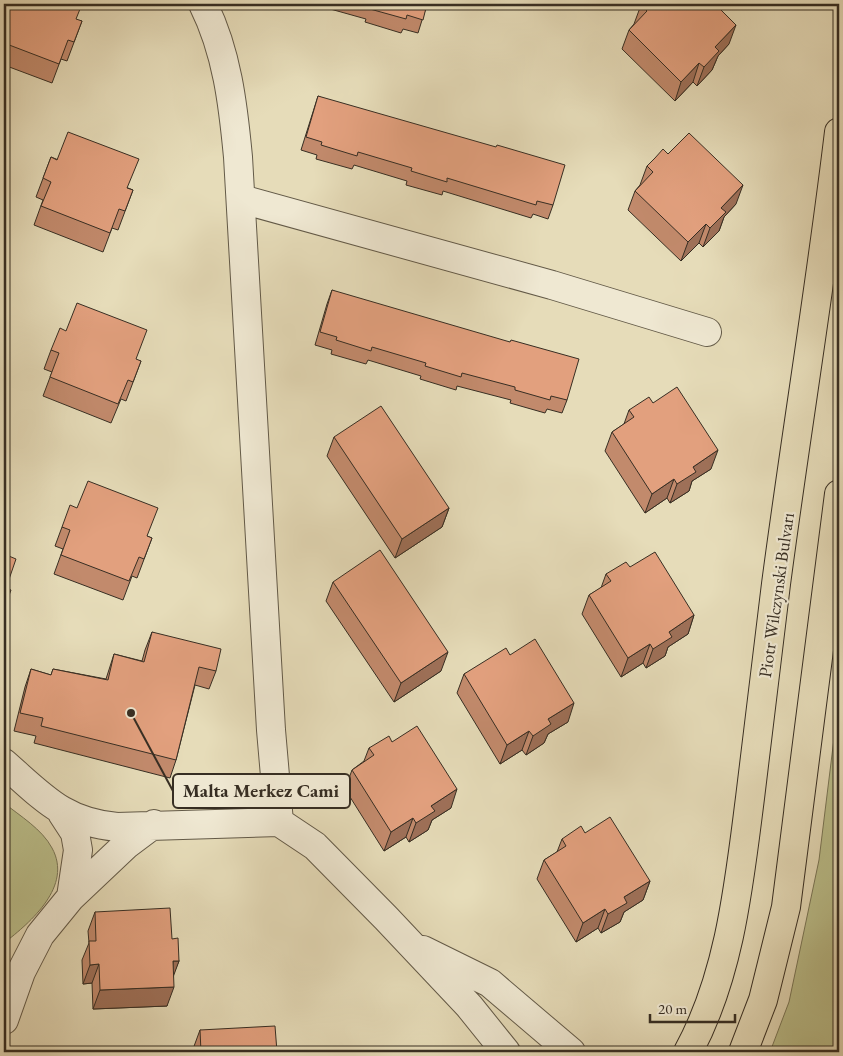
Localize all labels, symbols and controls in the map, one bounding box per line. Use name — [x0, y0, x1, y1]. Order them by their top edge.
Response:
street label: Piotr Wilczynski Bulvarı — [753, 510, 799, 679]
callout: Malta Merkez Cami — [173, 774, 350, 808]
text: Malta Merkez Cami — [183, 778, 340, 803]
scale bar — [650, 991, 736, 1023]
text: 20 m — [658, 999, 687, 1018]

